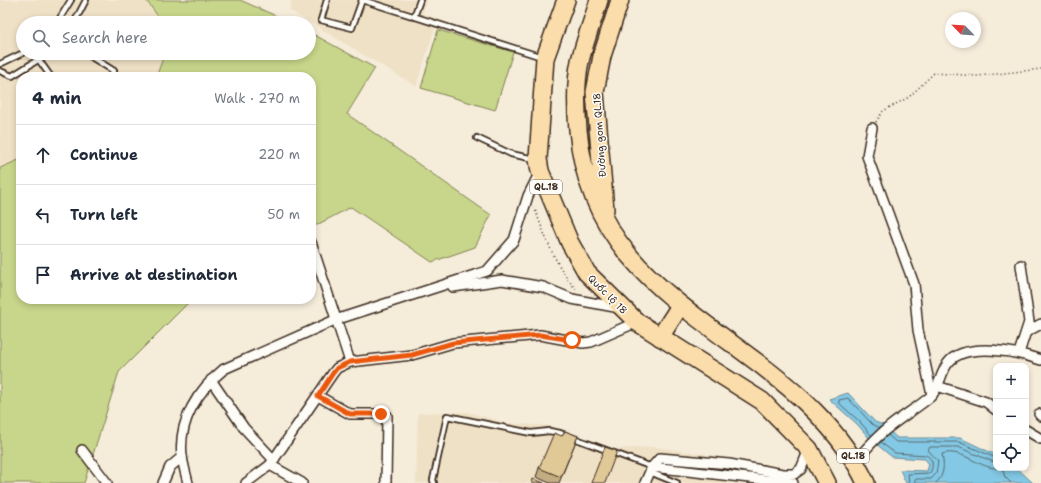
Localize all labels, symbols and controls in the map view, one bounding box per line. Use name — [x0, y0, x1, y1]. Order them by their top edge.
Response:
north arrow — [945, 12, 981, 48]
search box — [16, 16, 316, 60]
icon: search — [30, 27, 52, 49]
text: Search here — [62, 28, 148, 48]
text: 4 min — [32, 87, 82, 109]
text: Walk · 270 m — [214, 90, 300, 107]
street label: Đường gom QL.18 — [590, 92, 609, 177]
icon: ahead — [32, 144, 54, 166]
text: Continue — [70, 145, 138, 165]
text: 220 m — [258, 146, 300, 163]
road number: QL.18 — [530, 180, 562, 194]
icon: left — [32, 204, 54, 226]
text: Turn left — [70, 205, 138, 225]
text: 50 m — [267, 206, 300, 223]
icon: arrive — [32, 264, 54, 286]
text: Arrive at destination — [70, 265, 238, 285]
street label: Quốc lộ 18 — [585, 272, 630, 317]
route start — [563, 331, 581, 349]
map controls — [993, 363, 1029, 471]
button: + — [993, 363, 1029, 399]
button: − — [993, 399, 1029, 435]
route end — [372, 405, 390, 423]
button: locate — [993, 435, 1029, 471]
road number: QL.18 — [837, 449, 869, 463]

